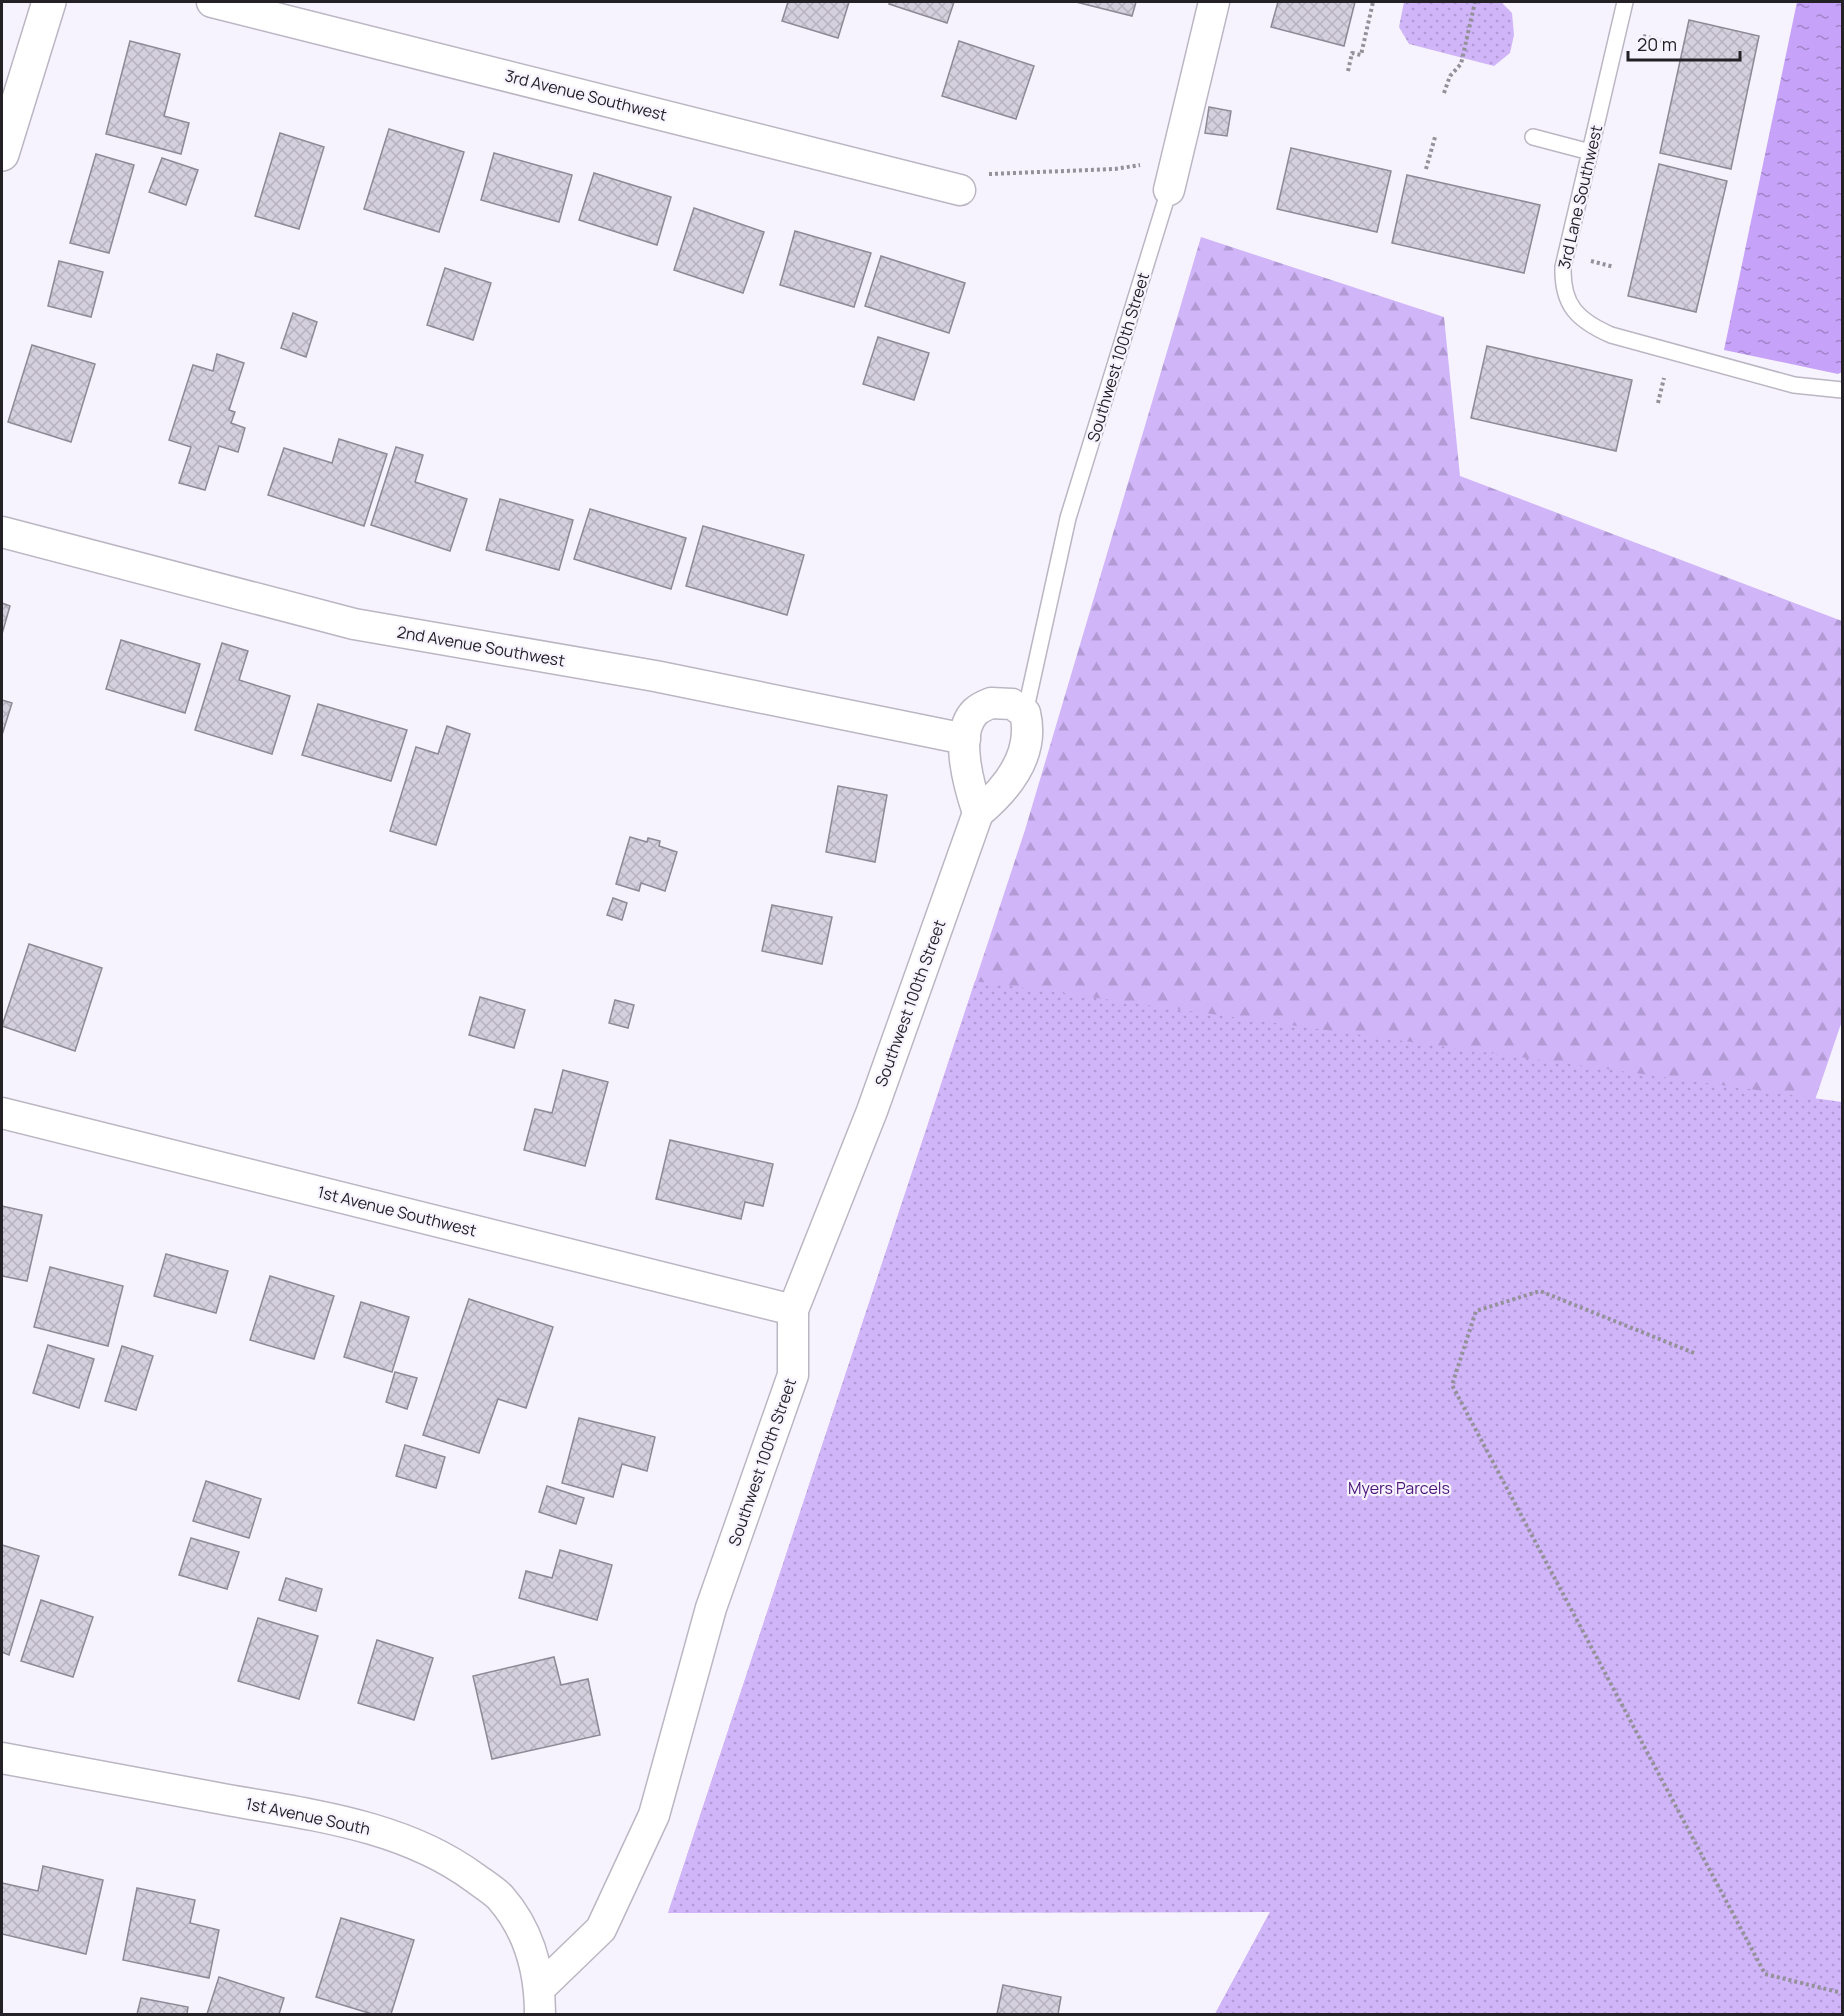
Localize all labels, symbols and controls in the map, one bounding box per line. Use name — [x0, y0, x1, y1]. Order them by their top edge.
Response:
scale bar — [1628, 24, 1740, 62]
text: 20 m — [1637, 32, 1677, 56]
street label: 3rd Avenue Southwest — [503, 64, 669, 126]
street label: 3rd Lane Southwest — [1553, 123, 1607, 271]
street label: Southwest 100th Street — [1082, 270, 1154, 444]
street label: 2nd Avenue Southwest — [395, 620, 567, 672]
street label: Southwest 100th Street — [870, 917, 950, 1089]
street label: 1st Avenue Southwest — [315, 1181, 479, 1241]
street label: Southwest 100th Street — [723, 1375, 801, 1549]
park label: Myers Parcels — [1348, 1477, 1450, 1499]
street label: 1st Avenue South — [244, 1792, 372, 1840]

